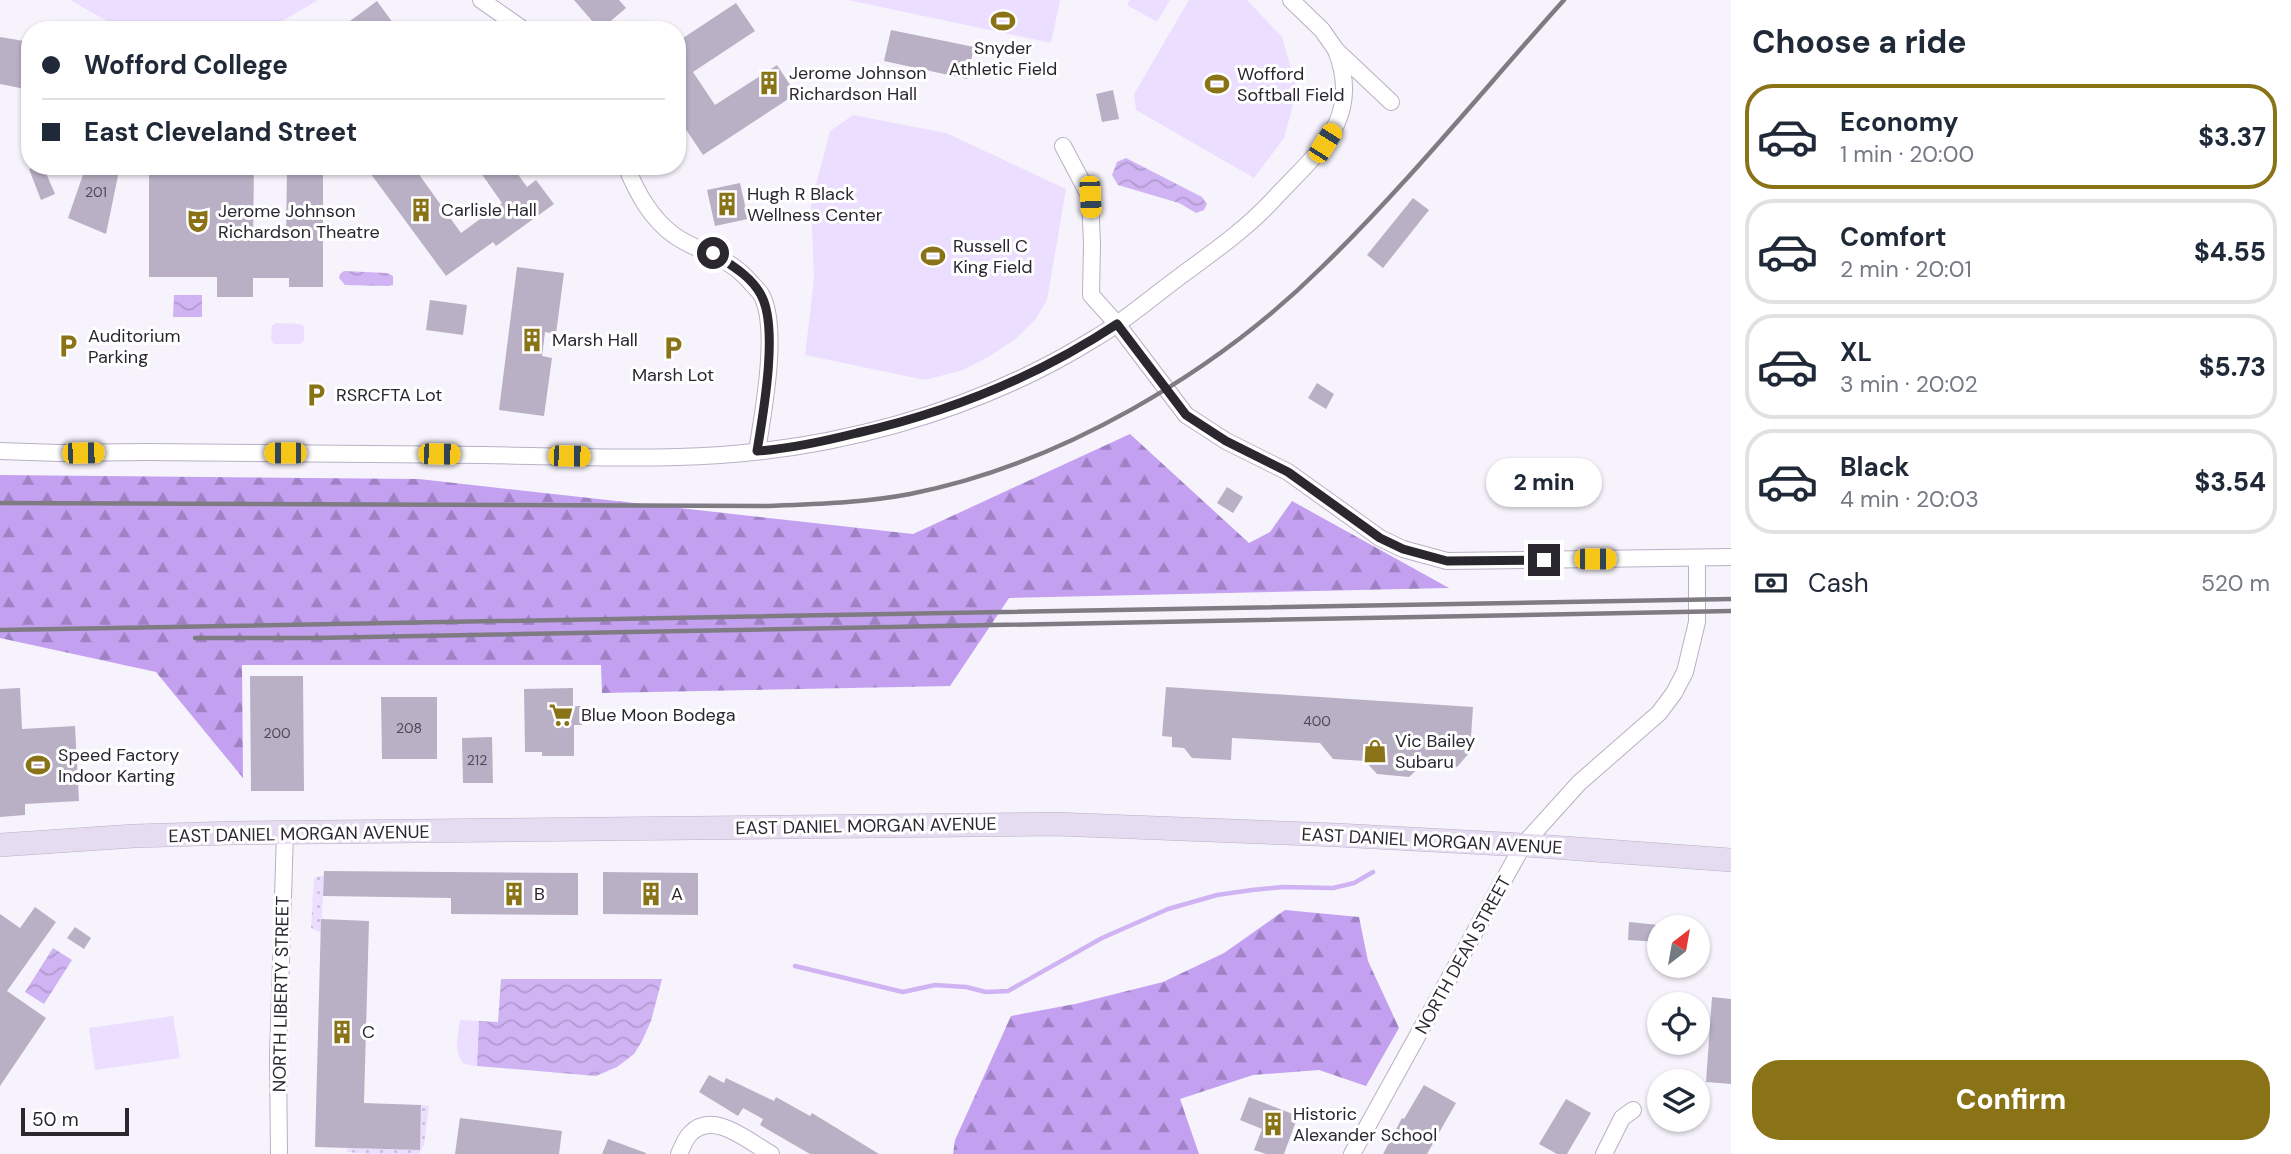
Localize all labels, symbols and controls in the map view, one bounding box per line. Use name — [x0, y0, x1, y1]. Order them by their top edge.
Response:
sports icon: Snyder Athletic Field — [989, 7, 1017, 35]
text: Choose a ride — [1752, 21, 1967, 63]
place label: Snyder Athletic Field — [949, 36, 1057, 81]
text: Wofford College — [84, 48, 288, 82]
place label: Jerome Johnson Richardson Hall — [789, 61, 927, 106]
place label: Wofford Softball Field — [1237, 62, 1345, 107]
building icon: Jerome Johnson Richardson Hall — [755, 69, 783, 97]
sports icon: Wofford Softball Field — [1203, 70, 1231, 98]
icon: car — [1756, 105, 1819, 168]
text: Economy — [1840, 105, 1958, 139]
text: East Cleveland Street — [84, 115, 357, 149]
car — [1305, 120, 1346, 166]
text: $3.37 — [2198, 120, 2266, 154]
text: 1 min · 20:00 — [1840, 139, 1974, 169]
car — [1079, 175, 1102, 219]
place label: Hugh R Black Wellness Center — [747, 182, 883, 227]
house number: 201 — [85, 183, 107, 201]
building icon: Hugh R Black Wellness Center — [713, 190, 741, 218]
building icon: Carlisle Hall — [407, 196, 435, 224]
place label: Carlisle Hall — [441, 198, 537, 222]
place label: Jerome Johnson Richardson Theatre — [218, 199, 380, 244]
theatre icon: Jerome Johnson Richardson Theatre — [184, 207, 212, 235]
icon: car — [1756, 220, 1819, 283]
text: Comfort — [1840, 220, 1946, 254]
place label: Russell C King Field — [953, 234, 1032, 279]
text: $4.55 — [2194, 235, 2266, 269]
route start — [697, 237, 729, 269]
sports icon: Russell C King Field — [919, 242, 947, 270]
text: 2 min · 20:01 — [1840, 254, 1972, 284]
place label: Auditorium Parking — [88, 324, 180, 369]
building icon: Marsh Hall — [518, 326, 546, 354]
place label: Marsh Hall — [552, 328, 638, 352]
parking icon: Auditorium Parking — [54, 332, 82, 360]
parking icon: Marsh Lot — [659, 334, 687, 362]
icon: car — [1756, 335, 1819, 398]
text: XL — [1840, 335, 1872, 369]
text: $5.73 — [2199, 350, 2266, 384]
place label: Marsh Lot — [632, 363, 714, 387]
text: 3 min · 20:02 — [1840, 369, 1978, 399]
parking icon: RSRCFTA Lot — [302, 381, 330, 409]
place label: RSRCFTA Lot — [336, 383, 442, 407]
car — [62, 442, 105, 464]
car — [265, 443, 307, 464]
car — [418, 443, 461, 465]
car — [548, 445, 591, 467]
icon: car — [1756, 450, 1819, 513]
text: Black — [1840, 450, 1910, 484]
callout: 2 min — [1486, 458, 1602, 508]
text: $3.54 — [2195, 465, 2266, 499]
text: 2 min — [1513, 467, 1575, 497]
text: 4 min · 20:03 — [1840, 484, 1979, 514]
route end — [1528, 544, 1560, 576]
car — [1575, 549, 1617, 570]
icon: cash — [1752, 564, 1790, 602]
text: Cash — [1808, 566, 1869, 600]
text: 520 m — [2201, 568, 2270, 598]
supermarket icon: Blue Moon Bodega — [547, 701, 575, 729]
place label: Blue Moon Bodega — [581, 703, 736, 727]
house number: 400 — [1303, 712, 1331, 730]
house number: 208 — [396, 719, 422, 737]
house number: 200 — [263, 724, 291, 742]
place label: Vic Bailey Subaru — [1395, 729, 1475, 774]
shop icon: Vic Bailey Subaru — [1361, 737, 1389, 765]
place label: Speed Factory Indoor Karting — [58, 743, 179, 788]
sports icon: Speed Factory Indoor Karting — [24, 751, 52, 779]
house number: 212 — [467, 751, 487, 769]
street label: EAST DANIEL MORGAN AVENUE — [735, 812, 997, 840]
street label: EAST DANIEL MORGAN AVENUE — [168, 820, 430, 848]
street label: EAST DANIEL MORGAN AVENUE — [1301, 822, 1563, 860]
street label: NORTH DEAN STREET — [1410, 872, 1516, 1038]
building icon: B — [500, 880, 528, 908]
building icon: A — [637, 880, 665, 908]
place label: B — [534, 882, 545, 906]
place label: A — [671, 882, 683, 906]
street label: NORTH LIBERTY STREET — [267, 896, 295, 1092]
north arrow — [1647, 915, 1710, 978]
map controls — [1647, 915, 1710, 1132]
button: locate — [1647, 992, 1710, 1055]
building icon: C — [328, 1018, 356, 1046]
place label: C — [362, 1020, 375, 1044]
button: Confirm — [1752, 1060, 2270, 1140]
button: layers — [1647, 1069, 1710, 1132]
place label: Historic Alexander School — [1293, 1102, 1437, 1147]
scale bar — [21, 1105, 130, 1137]
text: 50 m — [32, 1107, 79, 1132]
building icon: Historic Alexander School — [1259, 1110, 1287, 1138]

